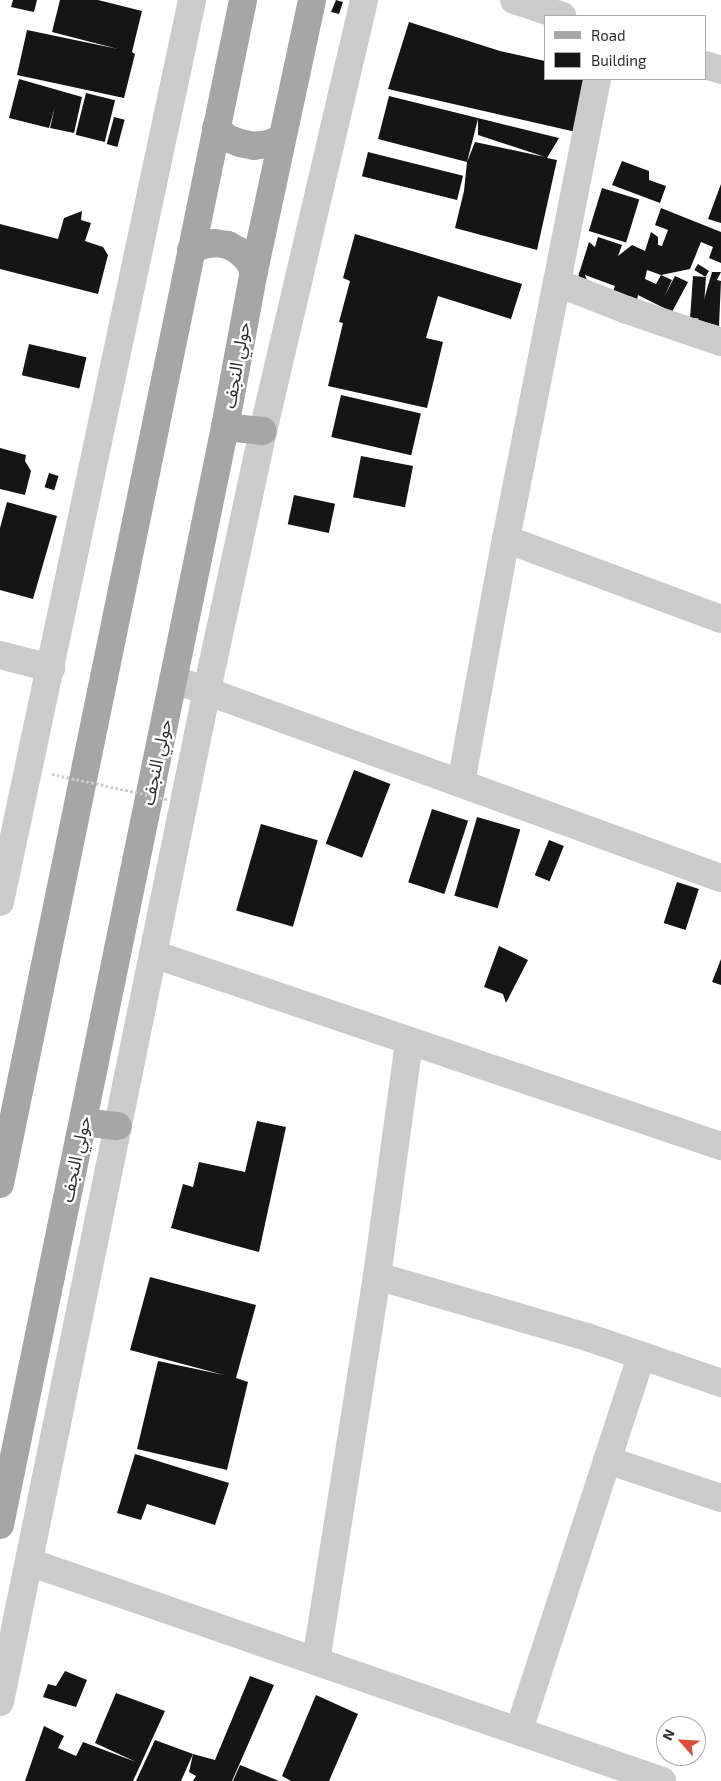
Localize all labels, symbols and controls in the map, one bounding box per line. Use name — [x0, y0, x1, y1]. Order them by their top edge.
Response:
legend — [544, 15, 706, 80]
text: Road — [591, 26, 626, 44]
text: Building — [591, 51, 646, 69]
street label: حولي النجف — [218, 320, 254, 410]
street label: حولي النجف — [136, 717, 176, 807]
street label: حولي النجف — [55, 1114, 95, 1204]
north arrow — [656, 1716, 706, 1766]
text: N — [658, 1726, 678, 1743]

